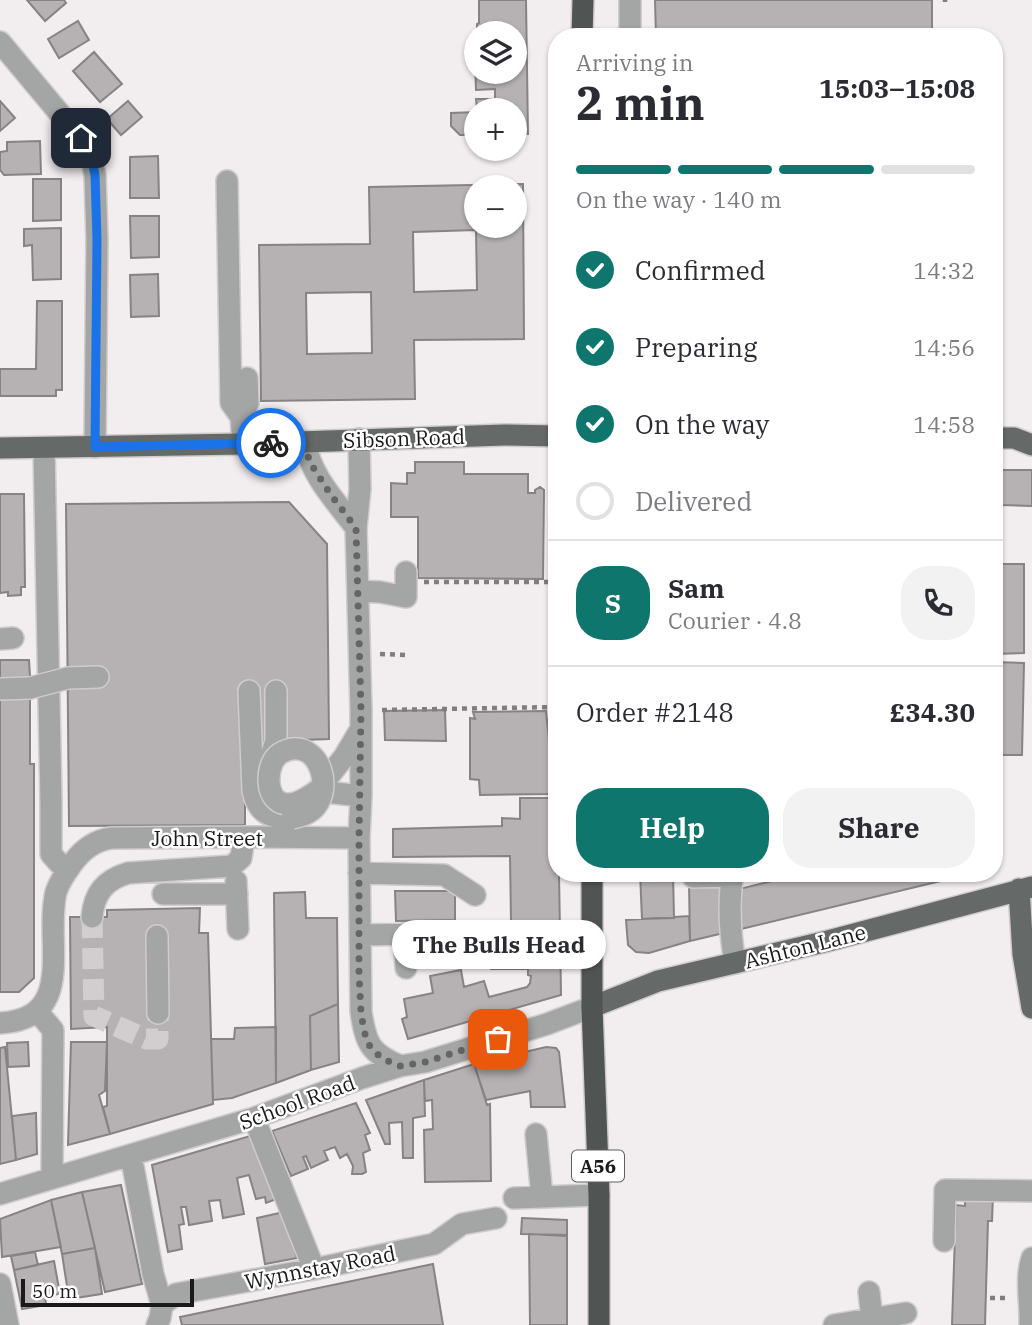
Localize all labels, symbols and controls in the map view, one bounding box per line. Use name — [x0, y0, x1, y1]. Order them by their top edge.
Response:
map controls — [464, 21, 527, 238]
button: layers — [464, 21, 527, 84]
text: Arriving in — [576, 47, 693, 77]
text: 15:03–15:08 — [819, 71, 975, 105]
text: 2 min — [576, 73, 705, 133]
button: + — [464, 98, 527, 161]
pin — [51, 108, 111, 168]
icon: home — [62, 119, 100, 157]
button: − — [464, 175, 527, 238]
text: On the way · 140 m — [576, 184, 782, 214]
icon: check — [576, 251, 614, 289]
text: Confirmed — [635, 253, 766, 287]
text: 14:32 — [913, 255, 975, 285]
icon: check — [576, 328, 614, 366]
text: Preparing — [635, 330, 757, 364]
text: 14:56 — [913, 332, 975, 362]
icon: check — [576, 405, 614, 443]
text: On the way — [635, 407, 769, 441]
courier — [236, 408, 306, 478]
text: 14:58 — [913, 409, 975, 439]
street label: Sibson Road — [343, 422, 466, 454]
icon: bike — [252, 424, 290, 462]
text: Delivered — [635, 484, 752, 518]
button: phone — [901, 566, 975, 640]
text: Sam — [668, 571, 724, 605]
text: S — [605, 586, 621, 620]
text: Courier · 4.8 — [668, 605, 802, 635]
text: Order #2148 — [576, 695, 734, 729]
text: £34.30 — [890, 695, 975, 729]
button: Help — [576, 788, 769, 868]
button: Share — [783, 788, 975, 868]
street label: John Street — [151, 824, 263, 852]
street label: Ashton Lane — [741, 917, 869, 975]
callout: The Bulls Head — [391, 920, 605, 969]
text: The Bulls Head — [413, 929, 585, 959]
pin — [468, 1009, 528, 1069]
icon: bag — [479, 1020, 517, 1058]
street label: School Road — [235, 1068, 359, 1136]
road number: A56 — [572, 1150, 624, 1182]
street label: Wynnstay Road — [242, 1239, 398, 1295]
scale bar — [21, 1276, 194, 1308]
text: 50 m — [32, 1279, 77, 1303]

